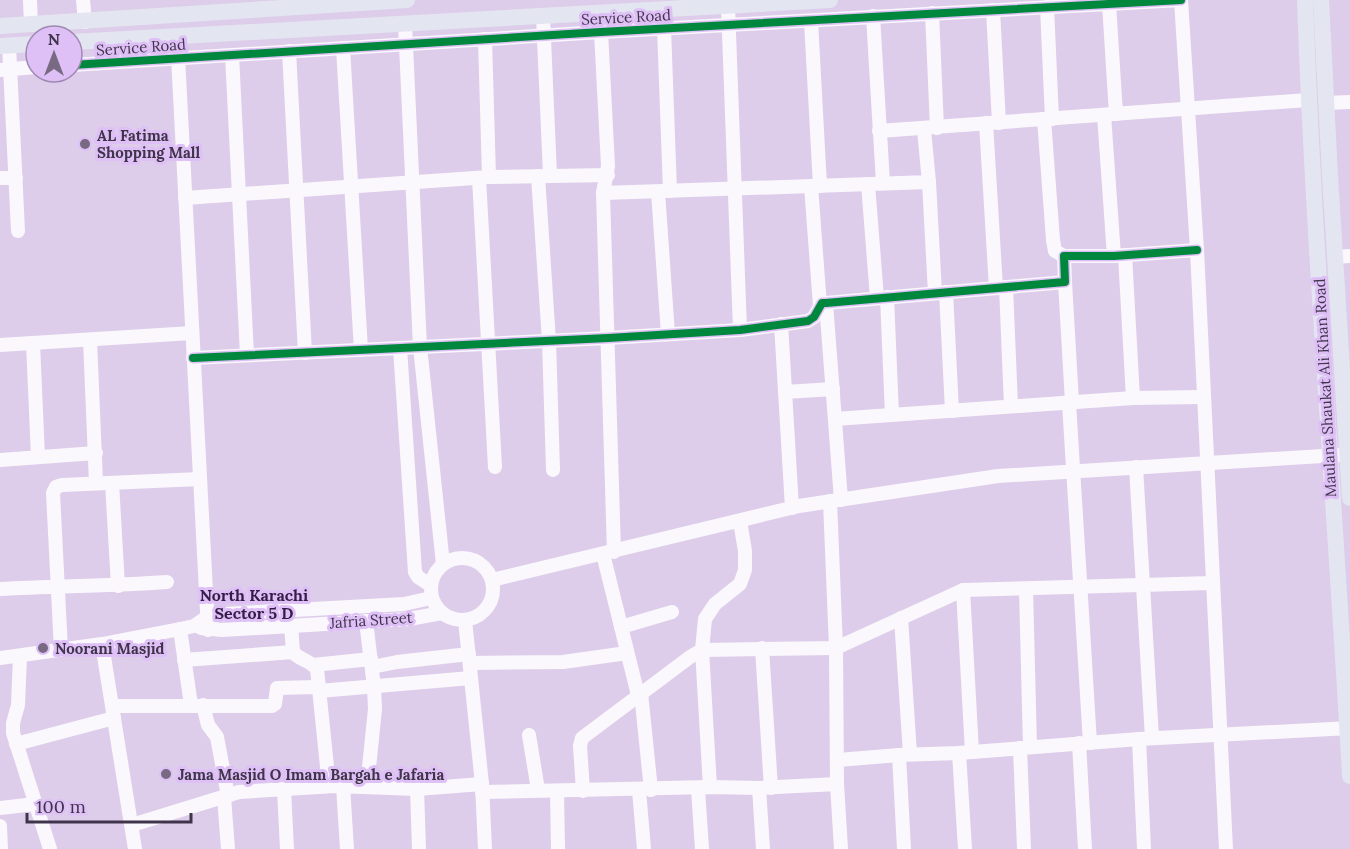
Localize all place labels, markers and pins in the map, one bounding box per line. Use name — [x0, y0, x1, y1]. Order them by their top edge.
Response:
place label: AL Fatima Shopping Mall — [97, 126, 201, 162]
marker: AL Fatima Shopping Mall — [78, 137, 92, 151]
place label: Noorani Masjid — [55, 639, 165, 658]
marker: Noorani Masjid — [36, 641, 50, 655]
place label: Jama Masjid O Imam Bargah e Jafaria — [178, 765, 445, 784]
marker: Jama Masjid O Imam Bargah e Jafaria — [159, 767, 173, 781]

